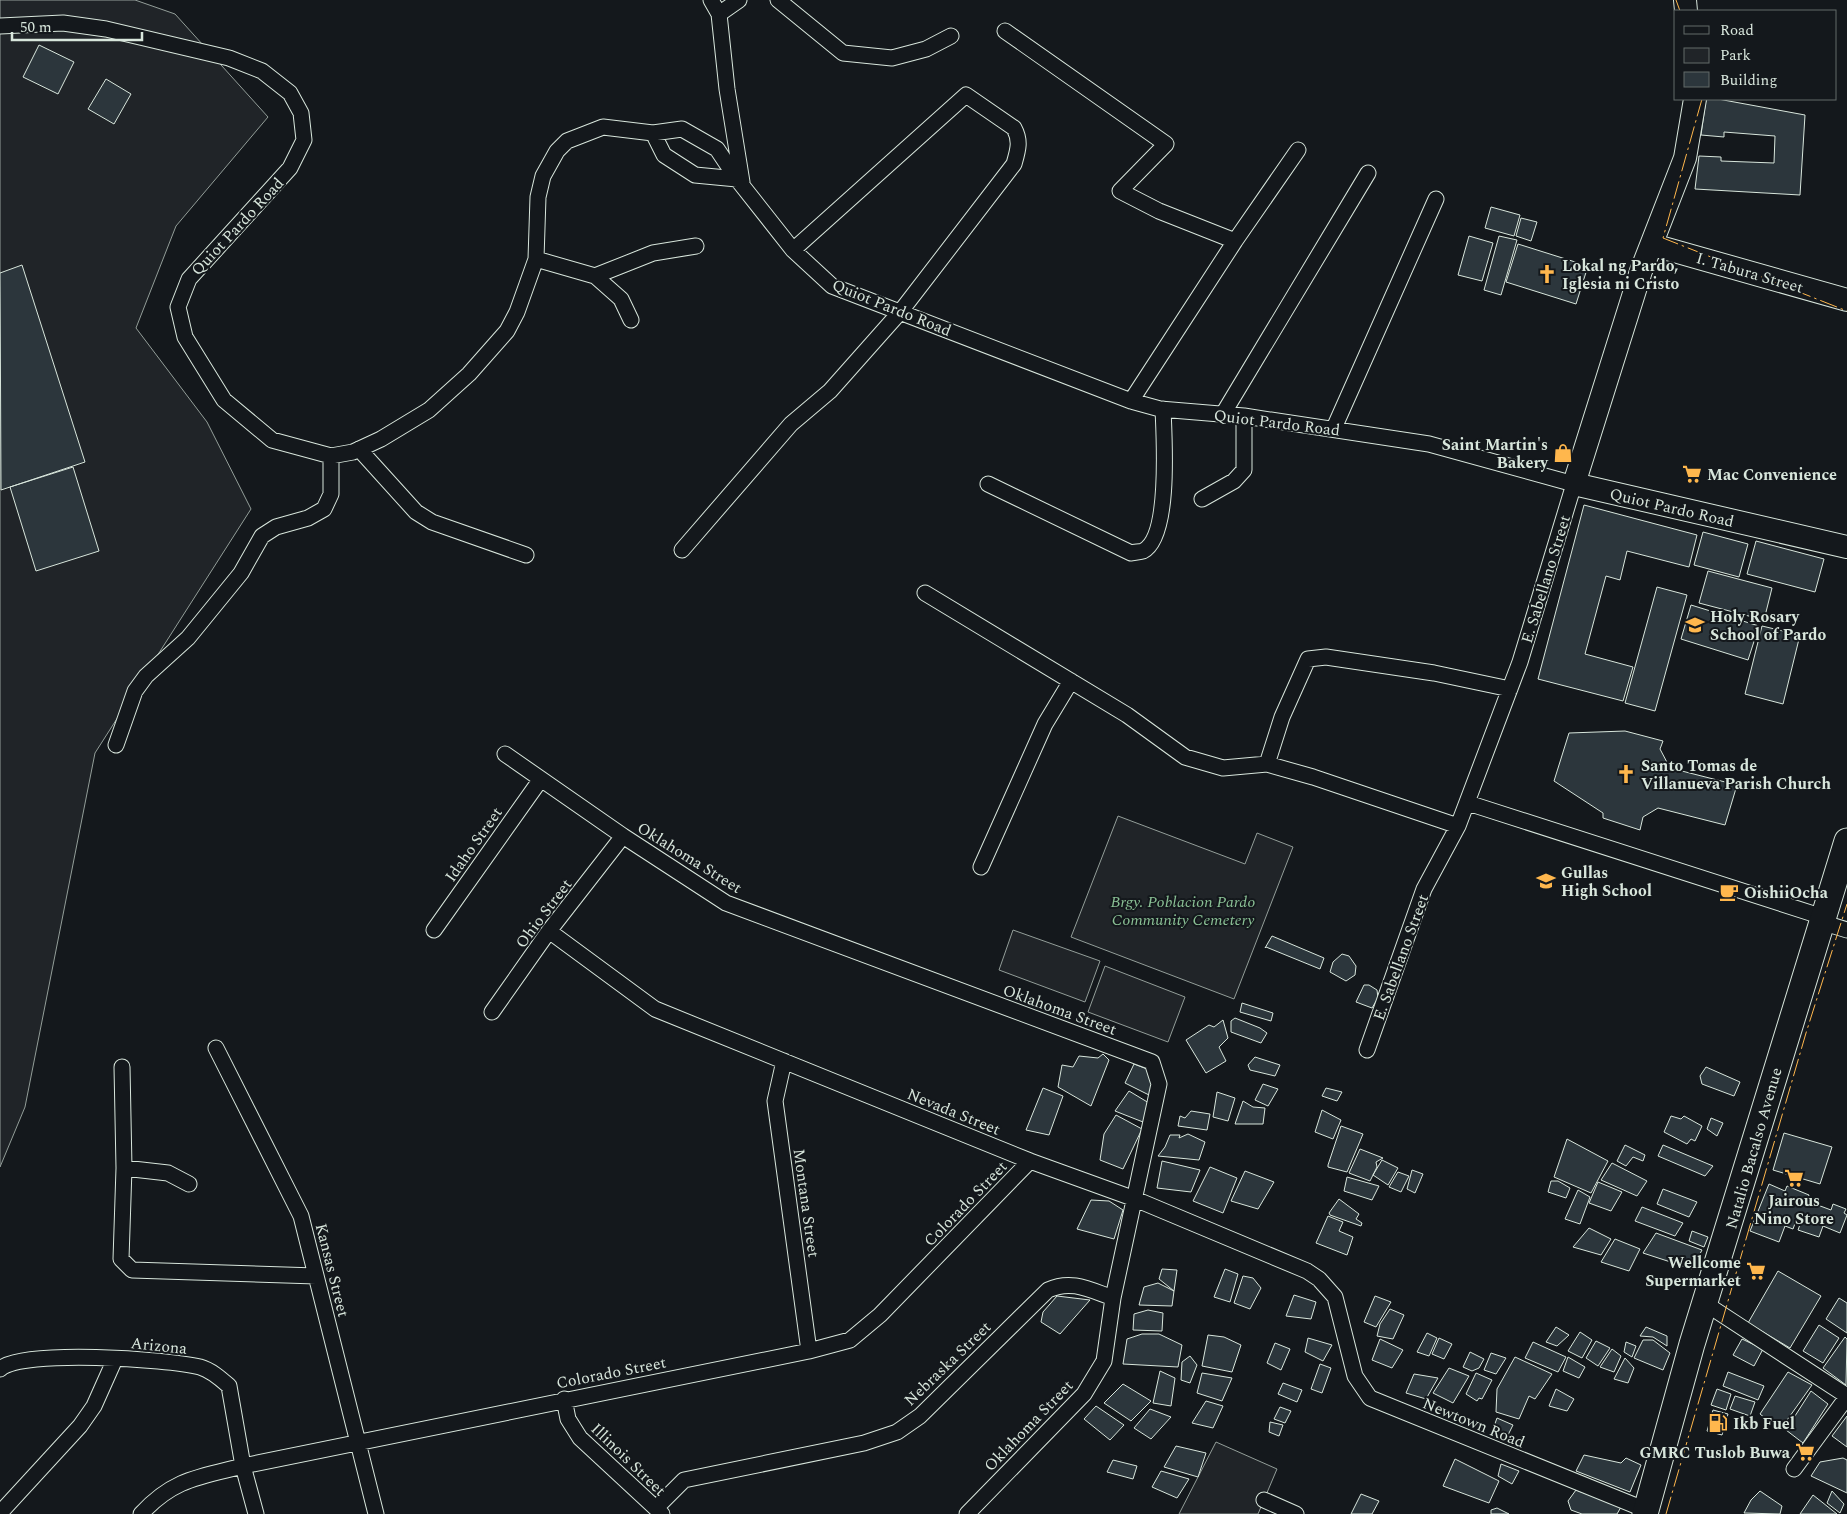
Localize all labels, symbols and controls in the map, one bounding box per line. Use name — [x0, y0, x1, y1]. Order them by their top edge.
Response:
scale bar — [12, 10, 142, 42]
legend — [1674, 10, 1837, 100]
text: 50 m — [20, 16, 52, 39]
text: Road — [1720, 19, 1754, 42]
text: Park — [1720, 44, 1751, 67]
text: Building — [1720, 69, 1777, 92]
street label: Quiot Pardo Road — [186, 172, 290, 281]
street label: I. Tabura Street — [1693, 246, 1806, 300]
place label: Lokal ng Pardo, Iglesia ni Cristo — [1562, 254, 1680, 296]
church icon: Lokal ng Pardo, Iglesia ni Cristo — [1536, 263, 1558, 285]
street label: Quiot Pardo Road — [828, 273, 955, 343]
street label: Quiot Pardo Road — [1212, 403, 1341, 443]
place label: Saint Martin's Bakery — [1442, 433, 1549, 475]
shop icon: Saint Martin's Bakery — [1552, 442, 1574, 464]
supermarket icon: Mac Convenience — [1681, 463, 1703, 485]
place label: Mac Convenience — [1707, 463, 1837, 487]
street label: Quiot Pardo Road — [1607, 482, 1736, 534]
street label: E. Sabellano Street — [1515, 512, 1577, 646]
place label: Holy Rosary School of Pardo — [1710, 605, 1827, 647]
school or university icon: Holy Rosary School of Pardo — [1684, 614, 1706, 636]
place label: Santo Tomas de Villanueva Parish Church — [1641, 754, 1831, 796]
church icon: Santo Tomas de Villanueva Parish Church — [1615, 763, 1637, 785]
street label: Idaho Street — [439, 802, 509, 887]
street label: Oklahoma Street — [632, 816, 747, 900]
place label: Gullas High School — [1561, 861, 1652, 903]
school or university icon: Gullas High School — [1535, 870, 1557, 892]
street label: Ohio Street — [510, 873, 578, 953]
cafe icon: OishiiOcha — [1718, 881, 1740, 903]
place label: OishiiOcha — [1744, 881, 1829, 905]
park label: Brgy. Poblacion Pardo Community Cemetery — [1110, 890, 1256, 932]
street label: E. Sabellano Street — [1367, 890, 1435, 1024]
street label: Oklahoma Street — [999, 978, 1120, 1042]
street label: Natalio Bacalso Avenue — [1719, 1065, 1789, 1232]
street label: Nevada Street — [903, 1082, 1004, 1142]
street label: Montana Street — [786, 1147, 826, 1260]
street label: Colorado Street — [918, 1155, 1013, 1252]
supermarket icon: Jairous Nino Store — [1783, 1167, 1805, 1189]
place label: Jairous Nino Store — [1754, 1189, 1834, 1231]
street label: Kansas Street — [309, 1221, 355, 1320]
place label: Wellcome Supermarket — [1645, 1251, 1741, 1293]
supermarket icon: Wellcome Supermarket — [1745, 1260, 1767, 1282]
street label: Nebraska Street — [899, 1316, 997, 1412]
street label: Arizona — [129, 1331, 188, 1361]
street label: Colorado Street — [554, 1351, 669, 1395]
street label: Oklahoma Street — [979, 1374, 1079, 1477]
street label: Newtown Road — [1419, 1392, 1528, 1454]
fuel station icon: Ikb Fuel — [1707, 1412, 1729, 1434]
place label: Ikb Fuel — [1733, 1412, 1795, 1436]
street label: Illinois Street — [585, 1418, 672, 1502]
place label: GMRC Tuslob Buwa — [1640, 1441, 1791, 1465]
supermarket icon: GMRC Tuslob Buwa — [1794, 1441, 1816, 1463]

